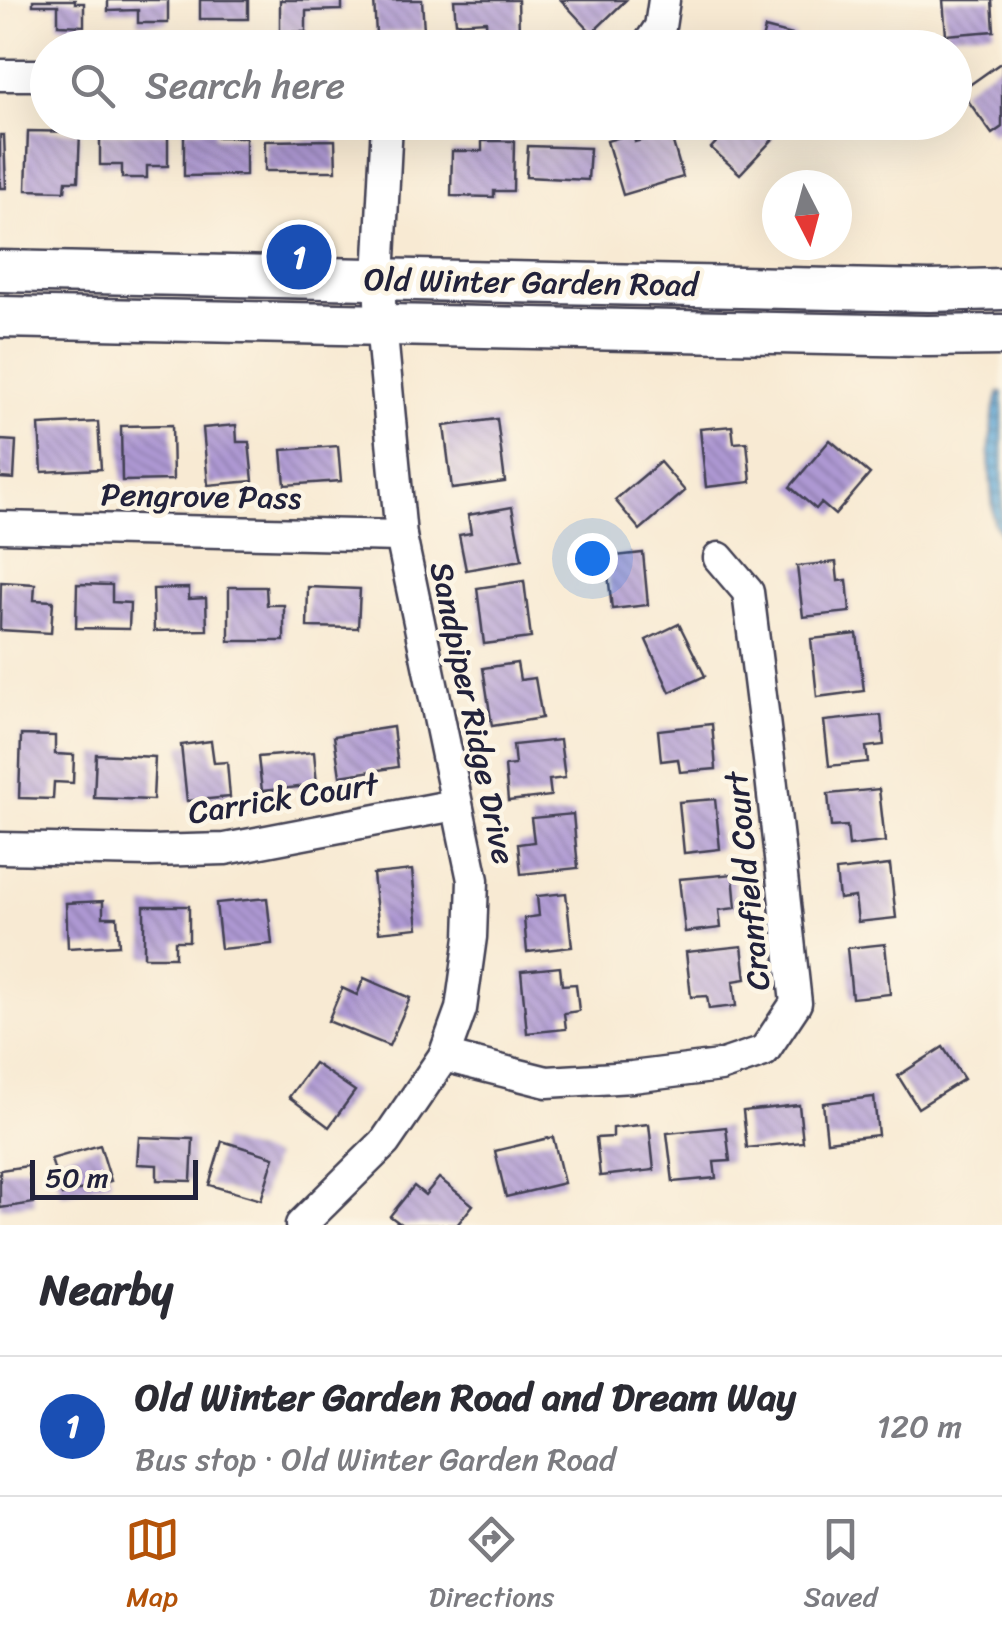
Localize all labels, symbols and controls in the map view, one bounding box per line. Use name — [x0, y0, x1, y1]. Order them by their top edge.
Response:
search box — [30, 30, 972, 140]
text: Search here — [145, 52, 345, 119]
icon: search — [65, 58, 120, 113]
north arrow — [762, 170, 852, 260]
pin: 1 — [266, 220, 332, 294]
street label: Old Winter Garden Road — [363, 251, 701, 314]
street label: Pengrove Pass — [100, 466, 302, 527]
your location — [567, 533, 618, 584]
street label: Sandpiper Ridge Drive — [413, 556, 532, 870]
street label: Carrick Court — [184, 755, 383, 842]
street label: Cranfield Court — [708, 768, 787, 993]
text: 50 m — [45, 1153, 109, 1202]
scale bar — [30, 1155, 198, 1200]
text: Nearby — [40, 1253, 173, 1327]
text: Old Winter Garden Road and Dream Way — [135, 1364, 796, 1431]
text: 1 — [66, 1398, 79, 1455]
text: 120 m — [877, 1398, 962, 1455]
text: Bus stop · Old Winter Garden Road — [135, 1431, 616, 1488]
tab: Map — [125, 1512, 180, 1621]
tab: Directions — [429, 1512, 554, 1621]
tab: Saved — [804, 1512, 877, 1621]

